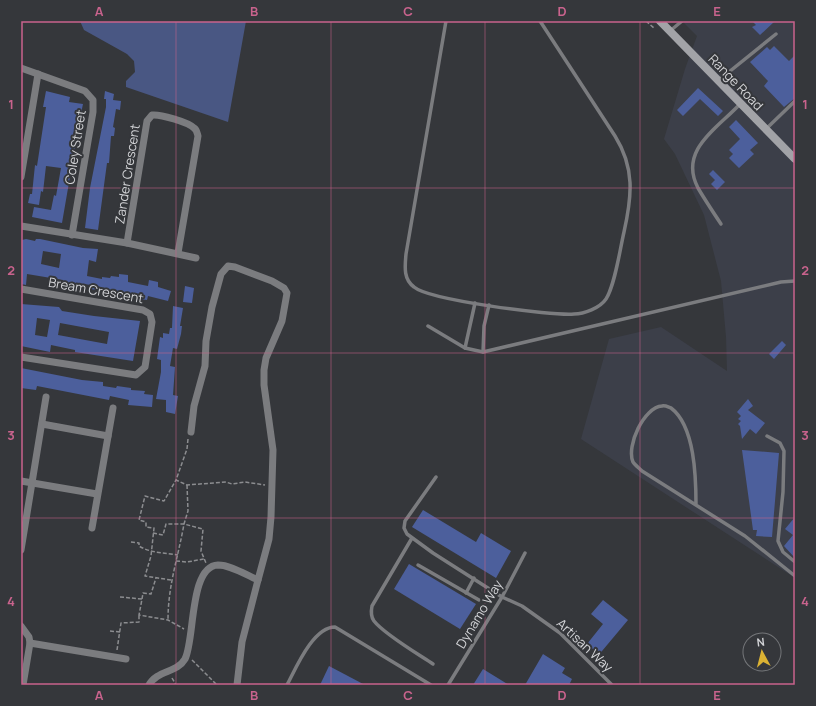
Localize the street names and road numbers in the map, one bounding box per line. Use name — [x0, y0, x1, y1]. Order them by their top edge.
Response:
street label: Range Road — [705, 50, 767, 114]
street label: Coley Street — [60, 108, 90, 186]
street label: Zander Crescent — [110, 123, 144, 225]
street label: Bream Crescent — [47, 273, 145, 307]
street label: Dynamo Way — [451, 576, 507, 652]
street label: Artisan Way — [553, 614, 617, 676]

